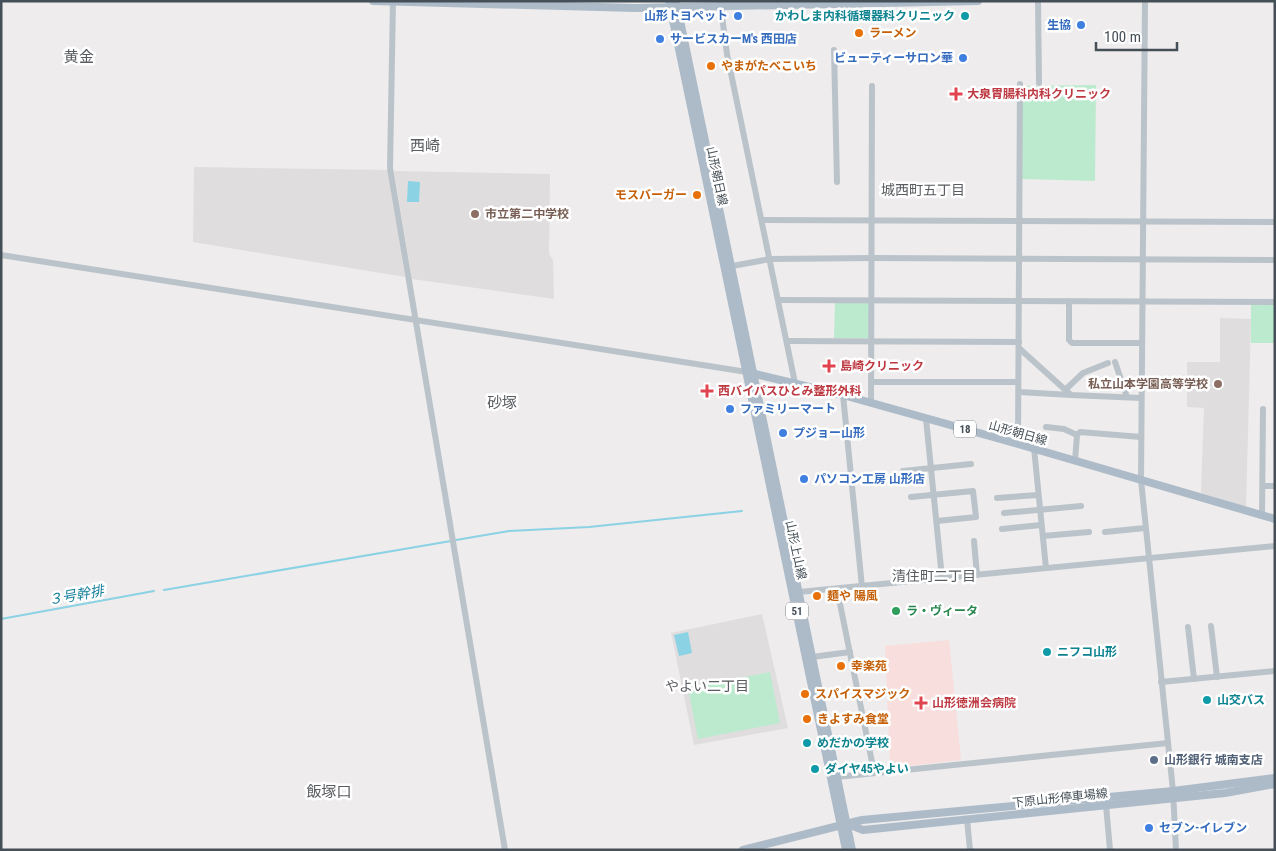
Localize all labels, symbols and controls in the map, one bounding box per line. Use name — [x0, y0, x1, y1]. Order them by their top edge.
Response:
place label: 山形トヨペット — [644, 9, 728, 23]
place label: かわしま内科循環器科クリニック — [775, 9, 955, 23]
marker: 山形トヨペット — [732, 10, 744, 22]
marker: かわしま内科循環器科クリニック — [959, 10, 971, 22]
place label: 生協 — [1047, 18, 1071, 32]
marker: 生協 — [1075, 19, 1087, 31]
scale bar — [1096, 20, 1177, 52]
place label: ラーメン — [869, 26, 917, 40]
marker: ラーメン — [853, 27, 865, 39]
text: 100 m — [1104, 28, 1141, 46]
place label: サービスカーM's 西田店 — [670, 32, 797, 46]
marker: サービスカーM's 西田店 — [654, 33, 666, 45]
district label: 黄金 — [64, 48, 94, 66]
place label: ビューティーサロン華 — [834, 51, 953, 65]
marker: ビューティーサロン華 — [957, 52, 969, 64]
place label: やまがたべこいち — [721, 59, 817, 73]
marker: やまがたべこいち — [705, 60, 717, 72]
marker: 大泉胃腸科内科クリニック — [949, 87, 963, 101]
place label: 大泉胃腸科内科クリニック — [967, 87, 1111, 101]
district label: 西崎 — [410, 137, 440, 155]
street label: 山形朝日線 — [704, 145, 730, 207]
district label: 城西町五丁目 — [881, 182, 965, 198]
place label: モスバーガー — [615, 188, 687, 202]
marker: モスバーガー — [691, 189, 703, 201]
place label: 市立第二中学校 — [485, 207, 569, 221]
marker: 市立第二中学校 — [469, 208, 481, 220]
marker: 島崎クリニック — [822, 359, 836, 373]
place label: 島崎クリニック — [840, 359, 924, 373]
place label: 私立山本学園高等学校 — [1088, 377, 1208, 391]
marker: 私立山本学園高等学校 — [1212, 378, 1224, 390]
marker: 西バイパスひとみ整形外科 — [700, 384, 714, 398]
place label: 西バイパスひとみ整形外科 — [718, 384, 861, 398]
district label: 砂塚 — [487, 394, 517, 412]
place label: ファミリーマート — [740, 402, 836, 416]
marker: ファミリーマート — [724, 403, 736, 415]
street label: 山形朝日線 — [987, 418, 1049, 448]
road number: 18 — [954, 420, 976, 438]
place label: プジョー山形 — [793, 426, 865, 440]
marker: プジョー山形 — [777, 427, 789, 439]
place label: パソコン工房 山形店 — [814, 472, 925, 486]
marker: パソコン工房 山形店 — [798, 473, 810, 485]
street label: 山形上山線 — [783, 519, 809, 581]
district label: 清住町二丁目 — [892, 568, 976, 584]
water label: ３号幹排 — [47, 582, 107, 608]
place label: 麺や 陽風 — [827, 589, 878, 603]
marker: 麺や 陽風 — [811, 590, 823, 602]
road number: 51 — [786, 602, 808, 620]
place label: ラ・ヴィータ — [906, 604, 978, 618]
marker: ラ・ヴィータ — [890, 605, 902, 617]
place label: ニフコ山形 — [1057, 645, 1117, 659]
marker: ニフコ山形 — [1041, 646, 1053, 658]
place label: 幸楽苑 — [851, 659, 887, 673]
marker: 幸楽苑 — [835, 660, 847, 672]
district label: やよい二丁目 — [665, 678, 749, 694]
place label: スパイスマジック — [815, 687, 910, 701]
marker: スパイスマジック — [799, 688, 811, 700]
place label: 山交バス — [1217, 693, 1265, 707]
marker: 山交バス — [1201, 694, 1213, 706]
marker: 山形徳洲会病院 — [914, 696, 928, 710]
place label: 山形徳洲会病院 — [932, 696, 1016, 710]
place label: きよすみ食堂 — [817, 712, 889, 726]
marker: きよすみ食堂 — [801, 713, 813, 725]
place label: めだかの学校 — [817, 736, 889, 750]
marker: めだかの学校 — [801, 737, 813, 749]
place label: 山形銀行 城南支店 — [1164, 753, 1263, 767]
marker: 山形銀行 城南支店 — [1148, 754, 1160, 766]
place label: ダイヤ45やよい — [825, 762, 909, 776]
marker: ダイヤ45やよい — [809, 763, 821, 775]
district label: 飯塚口 — [306, 783, 352, 801]
street label: 下原山形停車場線 — [1012, 786, 1108, 810]
place label: セブン-イレブン — [1159, 821, 1247, 835]
marker: セブン-イレブン — [1143, 822, 1155, 834]

